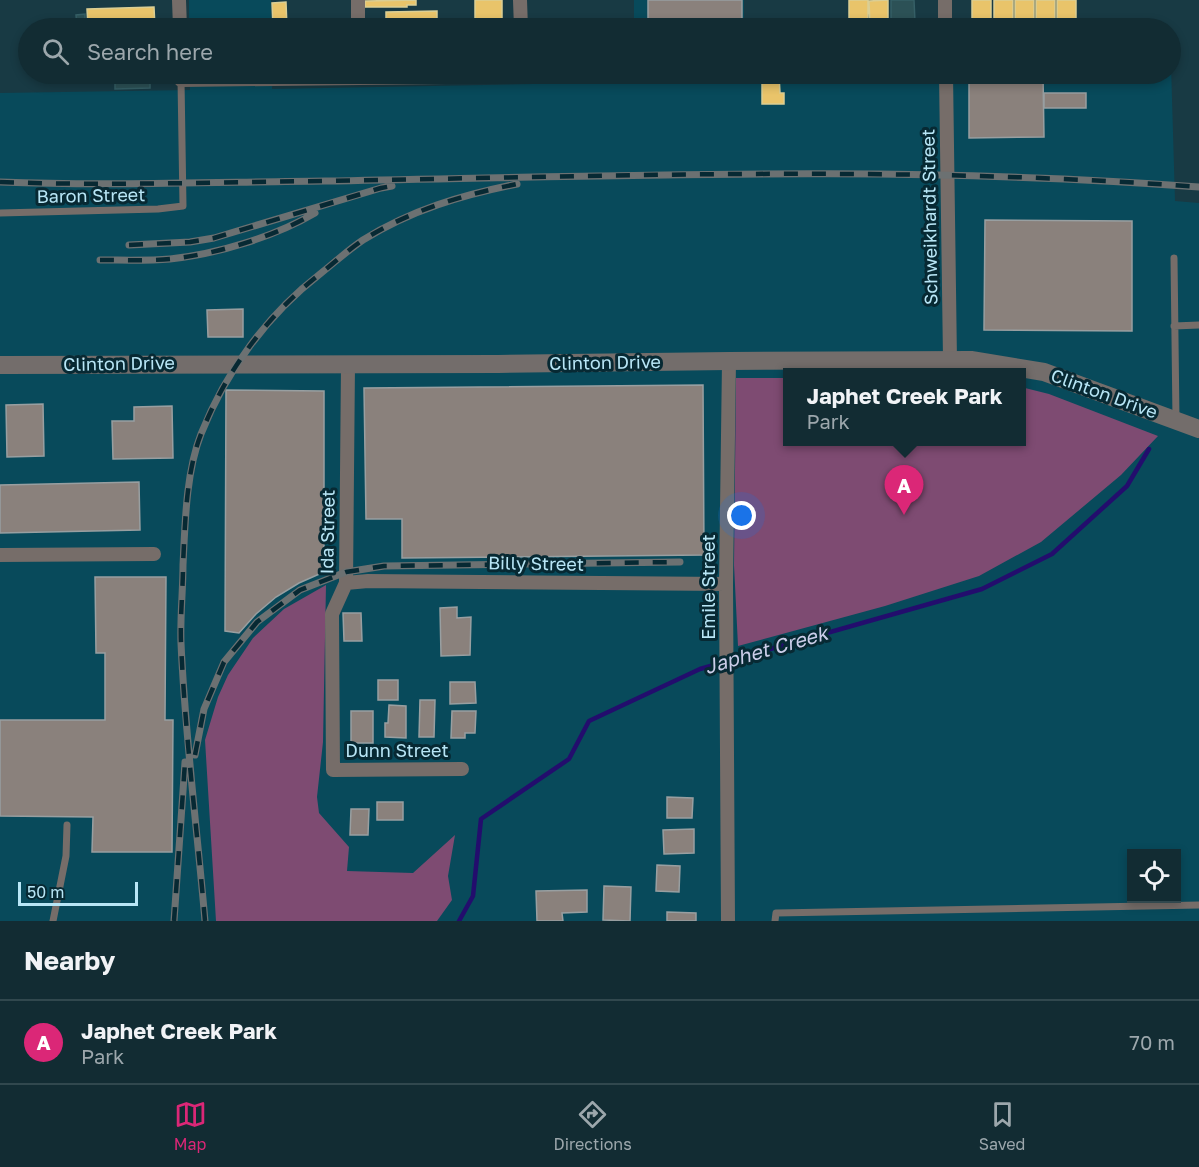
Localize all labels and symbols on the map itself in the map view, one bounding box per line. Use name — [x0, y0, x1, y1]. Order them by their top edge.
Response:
street label: Schweikhardt Street — [916, 129, 942, 305]
street label: Baron Street — [36, 183, 146, 207]
street label: Clinton Drive — [549, 350, 661, 374]
street label: Clinton Drive — [63, 351, 175, 375]
street label: Clinton Drive — [1048, 364, 1161, 423]
pin: A — [884, 466, 924, 515]
street label: Ida Street — [315, 489, 339, 575]
your location — [727, 501, 756, 530]
street label: Emile Street — [697, 534, 719, 640]
street label: Billy Street — [488, 551, 584, 575]
water label: Japhet Creek — [701, 619, 833, 678]
street label: Dunn Street — [345, 739, 449, 761]
scale bar — [18, 879, 138, 906]

